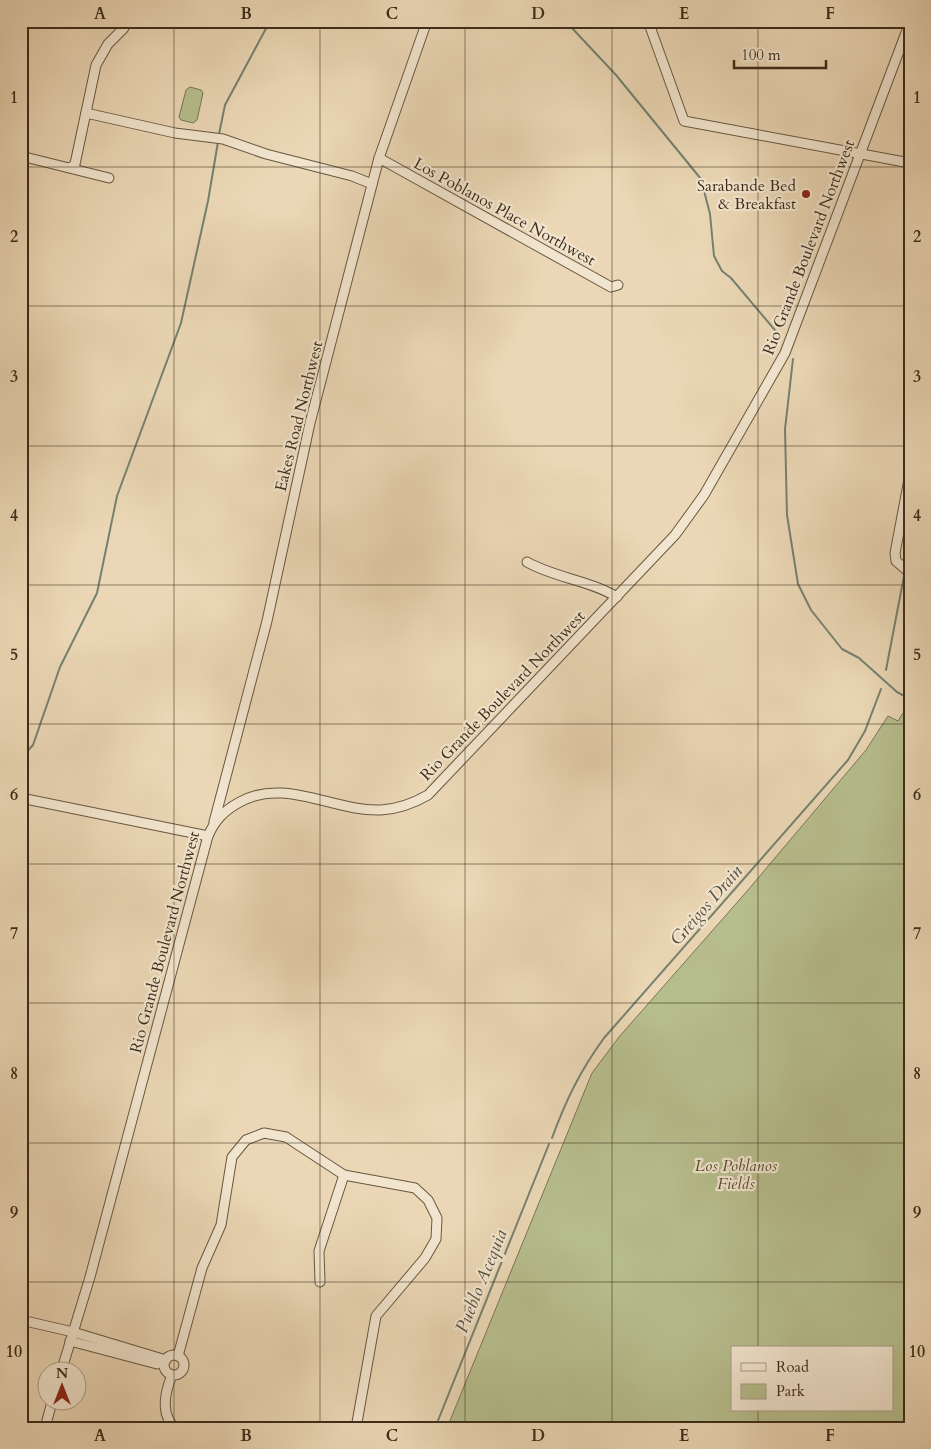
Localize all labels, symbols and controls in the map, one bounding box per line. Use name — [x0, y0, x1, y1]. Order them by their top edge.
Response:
text: A — [94, 3, 106, 25]
text: B — [240, 3, 252, 25]
text: C — [386, 3, 398, 25]
text: D — [531, 3, 545, 25]
text: E — [679, 3, 689, 25]
text: F — [825, 3, 835, 25]
scale bar — [734, 38, 826, 70]
text: 100 m — [741, 45, 781, 65]
text: 1 — [10, 87, 18, 109]
text: 1 — [913, 87, 921, 109]
street label: Rio Grande Boulevard Northwest — [758, 137, 860, 358]
street label: Los Poblanos Place Northwest — [410, 153, 599, 271]
place label: Sarabande Bed & Breakfast — [697, 175, 796, 215]
marker: Sarabande Bed & Breakfast — [800, 188, 812, 200]
text: 2 — [10, 226, 18, 248]
text: 2 — [913, 226, 921, 248]
street label: Eakes Road Northwest — [270, 339, 328, 494]
text: 3 — [10, 366, 18, 388]
text: 3 — [913, 366, 921, 388]
text: 4 — [10, 505, 18, 527]
text: 4 — [913, 505, 921, 527]
street label: Rio Grande Boulevard Northwest — [415, 606, 590, 786]
text: 5 — [10, 644, 18, 666]
text: 5 — [913, 644, 921, 666]
text: 6 — [10, 784, 18, 806]
text: 6 — [913, 784, 921, 806]
street label: Rio Grande Boulevard Northwest — [125, 829, 205, 1056]
water label: Greigos Drain — [664, 860, 748, 951]
text: 7 — [10, 923, 18, 945]
text: 7 — [913, 923, 921, 945]
text: 8 — [10, 1063, 18, 1085]
text: 8 — [913, 1063, 921, 1085]
park label: Los Poblanos Fields — [695, 1155, 778, 1195]
text: 9 — [10, 1202, 18, 1224]
text: 9 — [913, 1202, 921, 1224]
water label: Pueblo Acequia — [449, 1226, 514, 1337]
text: 10 — [6, 1341, 22, 1363]
text: 10 — [909, 1341, 925, 1363]
legend — [731, 1346, 894, 1412]
text: Road — [776, 1357, 809, 1377]
north arrow — [38, 1362, 88, 1412]
text: N — [56, 1364, 68, 1383]
text: Park — [776, 1381, 805, 1401]
text: A — [94, 1425, 106, 1447]
text: B — [240, 1425, 252, 1447]
text: C — [386, 1425, 398, 1447]
text: D — [531, 1425, 545, 1447]
text: E — [679, 1425, 689, 1447]
text: F — [825, 1425, 835, 1447]

